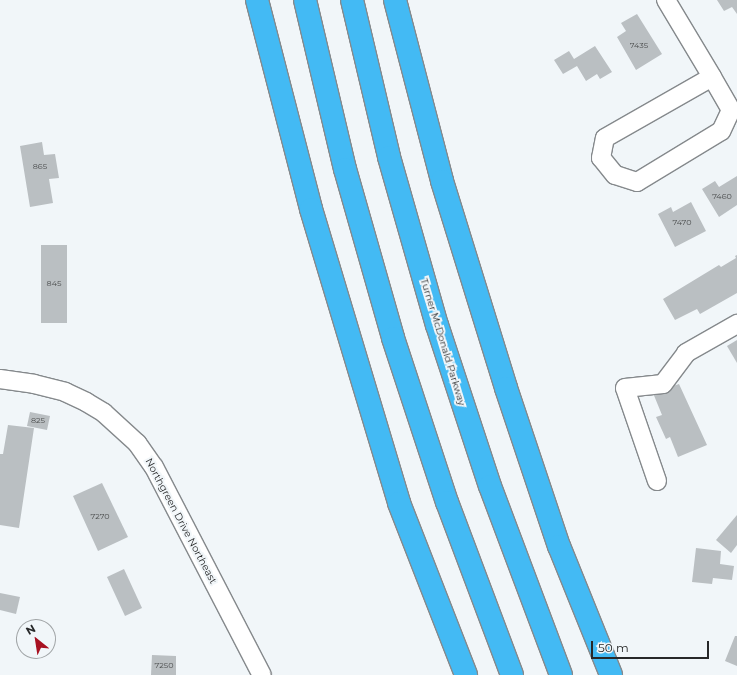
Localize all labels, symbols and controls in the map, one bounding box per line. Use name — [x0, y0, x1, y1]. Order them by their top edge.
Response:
house number: 7435 — [630, 41, 648, 51]
house number: 865 — [33, 162, 47, 172]
house number: 7460 — [712, 192, 732, 202]
house number: 7470 — [673, 218, 691, 228]
street label: Turner McDonald Parkway — [418, 277, 468, 407]
house number: 845 — [47, 279, 61, 289]
house number: 825 — [31, 416, 45, 426]
street label: Northgreen Drive Northeast — [143, 456, 219, 586]
house number: 7270 — [90, 512, 110, 522]
north arrow — [16, 619, 56, 659]
text: N — [23, 621, 38, 638]
scale bar — [593, 633, 711, 659]
text: 50 m — [598, 640, 629, 655]
house number: 7250 — [154, 661, 174, 671]

